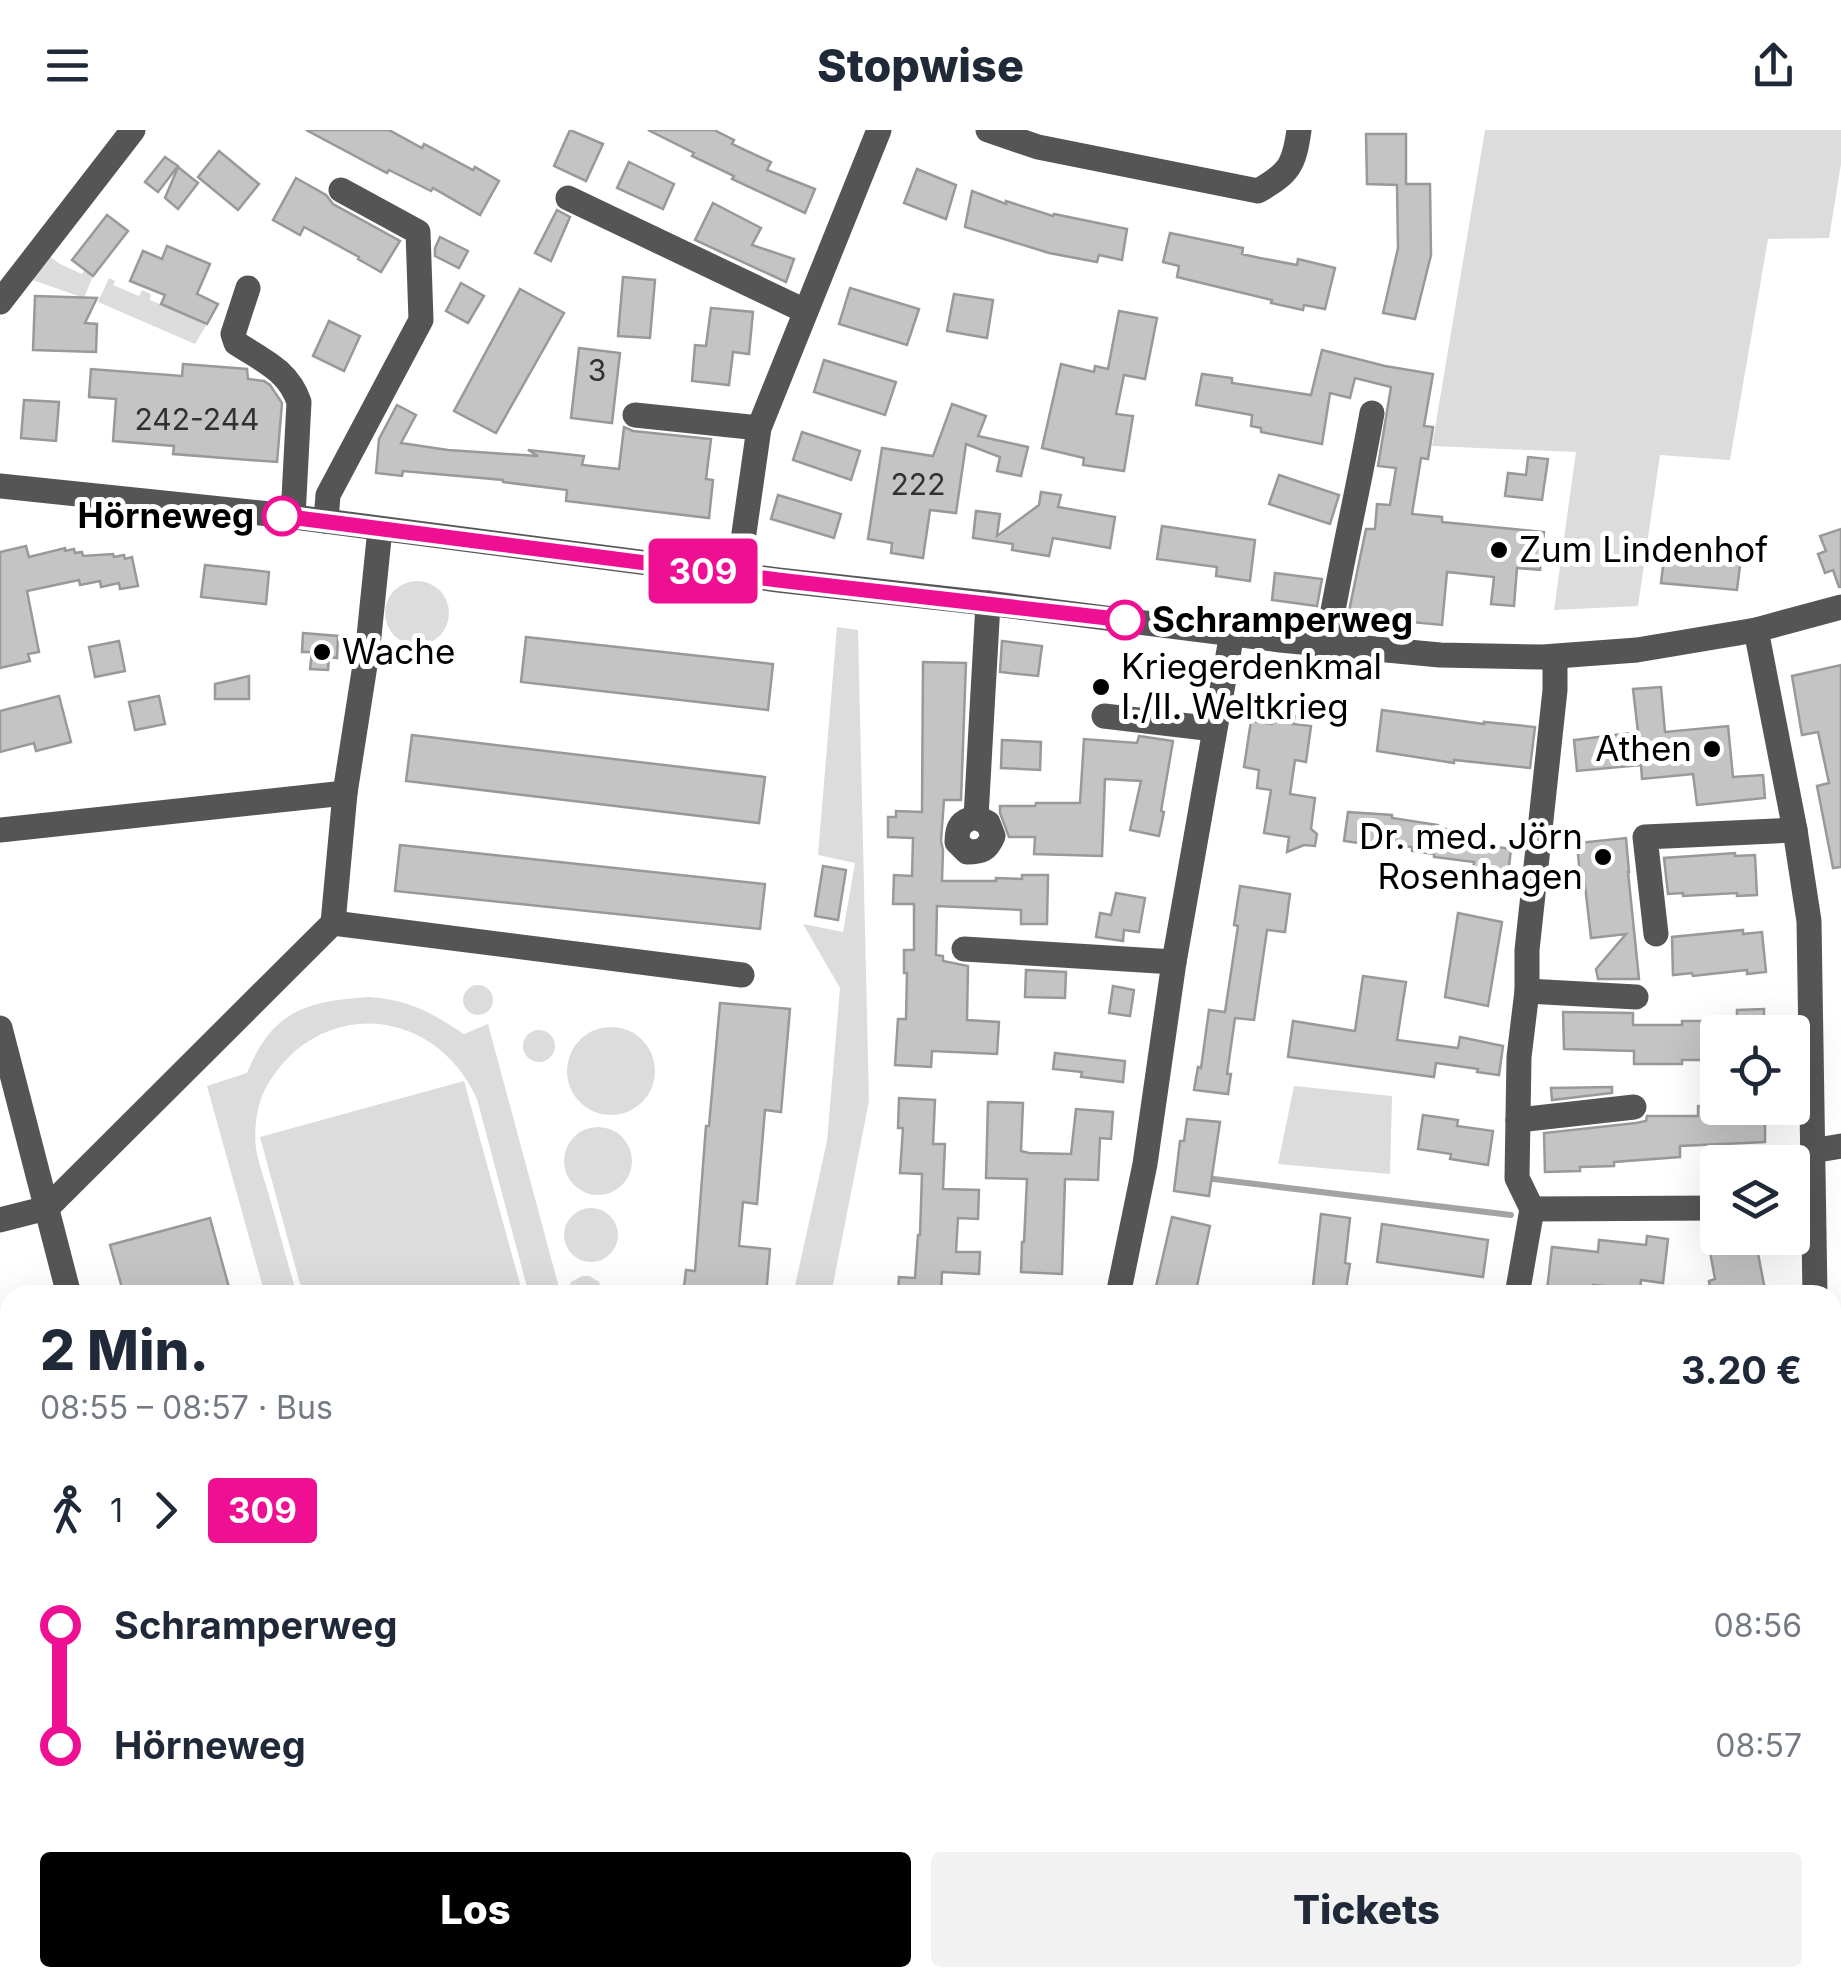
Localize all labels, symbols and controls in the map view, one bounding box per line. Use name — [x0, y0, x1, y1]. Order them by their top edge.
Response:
icon: menu — [40, 38, 95, 93]
text: Stopwise — [817, 38, 1024, 93]
icon: share — [1746, 38, 1801, 93]
house number: 3 — [588, 352, 606, 388]
house number: 242-244 — [135, 401, 259, 437]
house number: 222 — [891, 466, 945, 502]
place label: Hörneweg — [77, 494, 254, 536]
marker: Hörneweg — [263, 497, 301, 535]
place label: Zum Lindenhof — [1519, 528, 1768, 570]
line badge: 309 — [646, 538, 760, 604]
marker: Zum Lindenhof — [1488, 539, 1510, 561]
text: 309 — [669, 550, 737, 592]
place label: Schramperweg — [1152, 598, 1413, 640]
marker: Schramperweg — [1106, 601, 1144, 639]
place label: Wache — [342, 630, 455, 672]
marker: Wache — [311, 641, 333, 663]
place label: Kriegerdenkmal I./II. Weltkrieg — [1121, 645, 1382, 727]
marker: Kriegerdenkmal I./II. Weltkrieg — [1090, 676, 1112, 698]
place label: Athen — [1595, 727, 1692, 769]
marker: Athen — [1701, 738, 1723, 760]
place label: Dr. med. Jörn Rosenhagen — [1359, 815, 1583, 897]
marker: Dr. med. Jörn Rosenhagen — [1592, 846, 1614, 868]
map controls — [1700, 1015, 1810, 1255]
button: locate — [1700, 1015, 1810, 1125]
button: layers — [1700, 1145, 1810, 1255]
text: 2 Min. — [40, 1317, 209, 1383]
text: 3.20 € — [1681, 1347, 1802, 1393]
text: 08:55 – 08:57 · Bus — [40, 1388, 333, 1427]
icon: walk — [40, 1483, 95, 1538]
icon: forward — [138, 1483, 193, 1538]
text: 309 — [228, 1489, 297, 1531]
text: 1 — [110, 1491, 123, 1530]
text: Schramperweg — [114, 1602, 397, 1648]
text: 08:56 — [1714, 1606, 1802, 1645]
text: Hörneweg — [114, 1722, 306, 1768]
text: 08:57 — [1715, 1726, 1802, 1765]
button: Los — [40, 1852, 911, 1967]
button: Tickets — [931, 1852, 1802, 1967]

